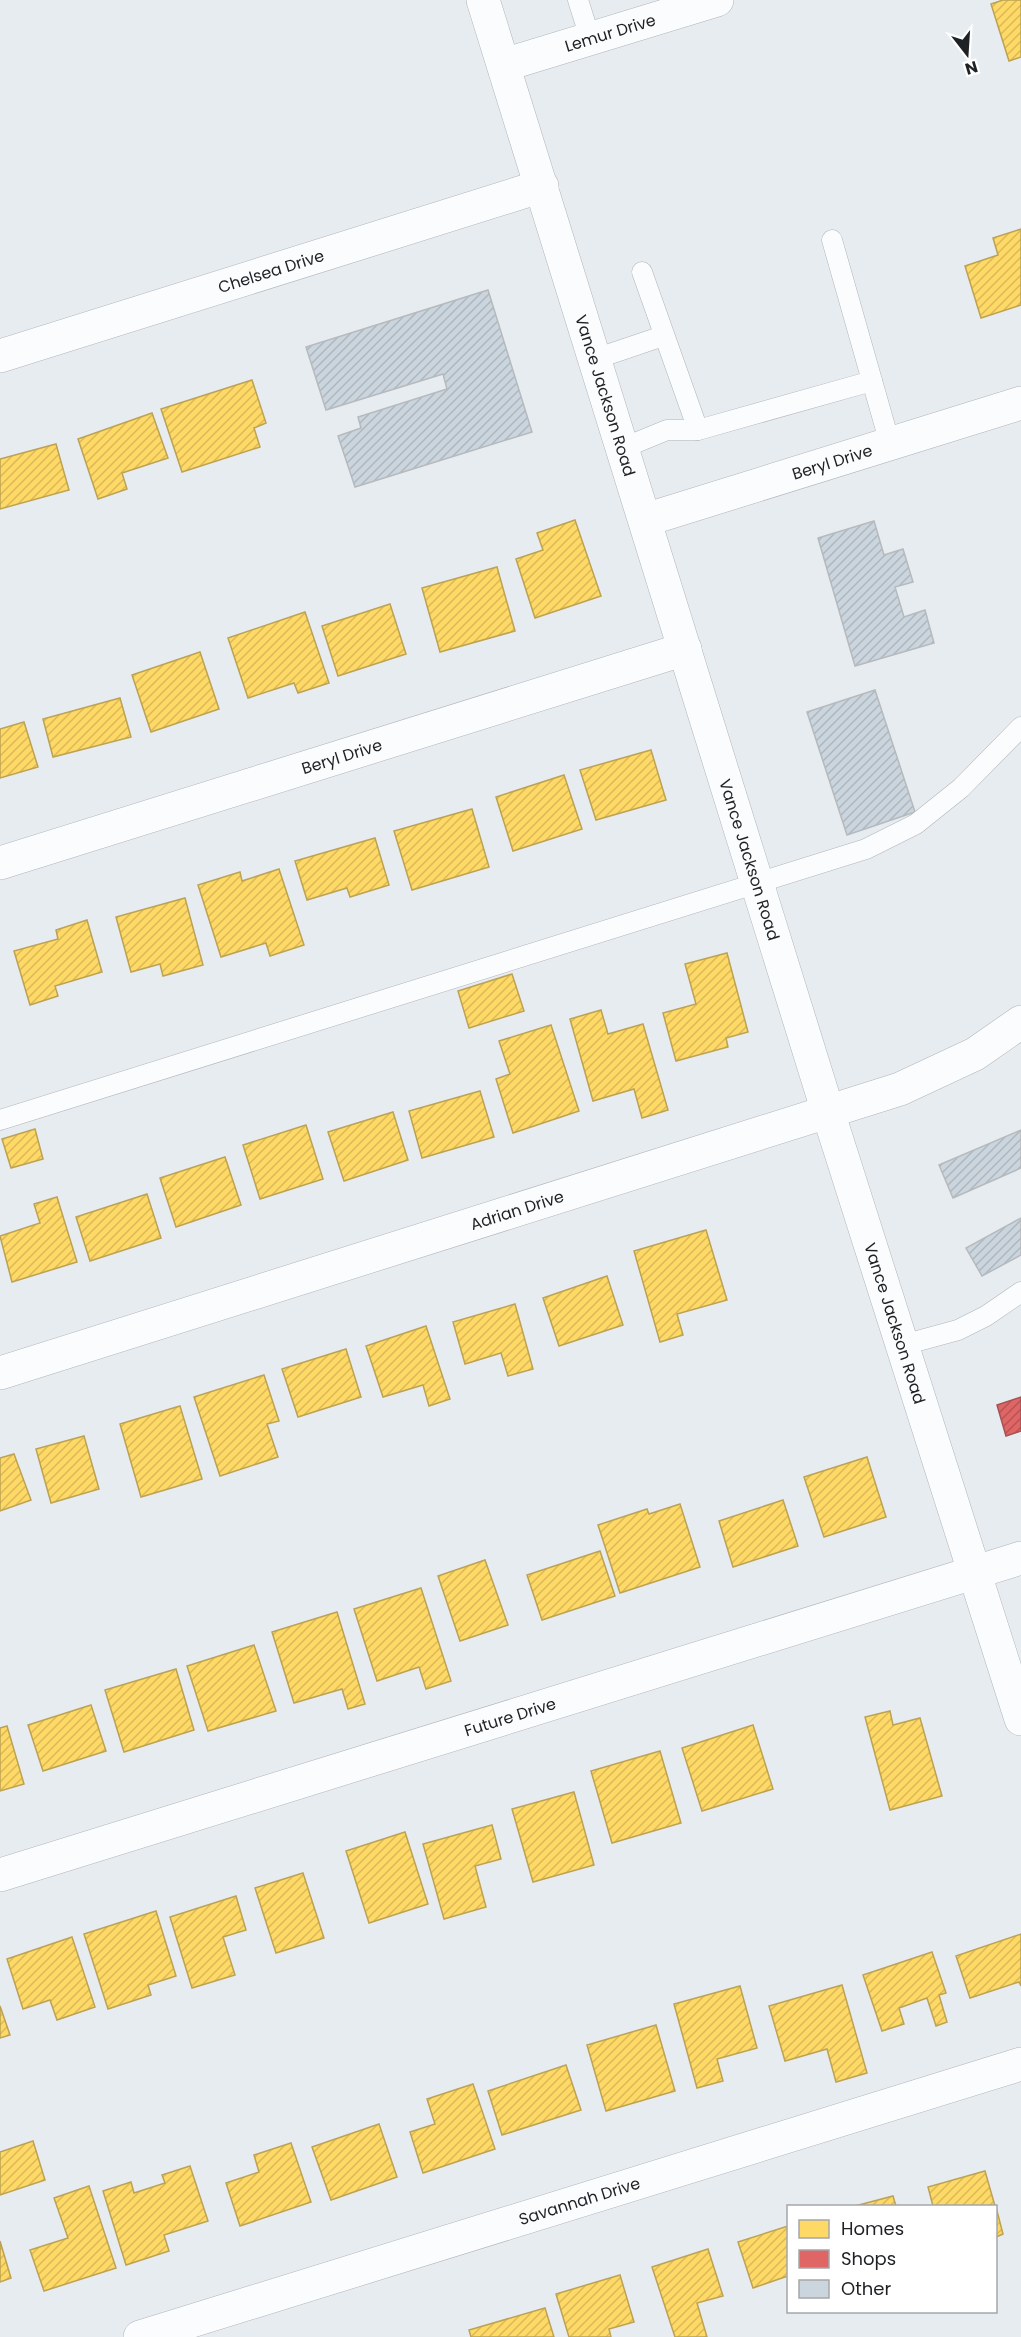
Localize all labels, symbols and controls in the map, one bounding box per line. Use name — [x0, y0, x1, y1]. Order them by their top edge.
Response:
street label: Lemur Drive — [562, 8, 659, 58]
north arrow — [937, 24, 997, 84]
text: N — [962, 55, 980, 81]
street label: Chelsea Drive — [215, 244, 327, 299]
street label: Vance Jackson Road — [569, 312, 641, 479]
street label: Beryl Drive — [789, 439, 875, 486]
street label: Beryl Drive — [299, 733, 385, 780]
street label: Vance Jackson Road — [713, 776, 785, 943]
street label: Adrian Drive — [467, 1185, 567, 1236]
street label: Vance Jackson Road — [858, 1240, 931, 1407]
street label: Future Drive — [462, 1692, 559, 1742]
street label: Savannah Drive — [516, 2172, 643, 2231]
legend — [787, 2205, 997, 2313]
text: Homes — [841, 2216, 904, 2241]
text: Shops — [841, 2246, 896, 2271]
text: Other — [841, 2276, 891, 2301]

